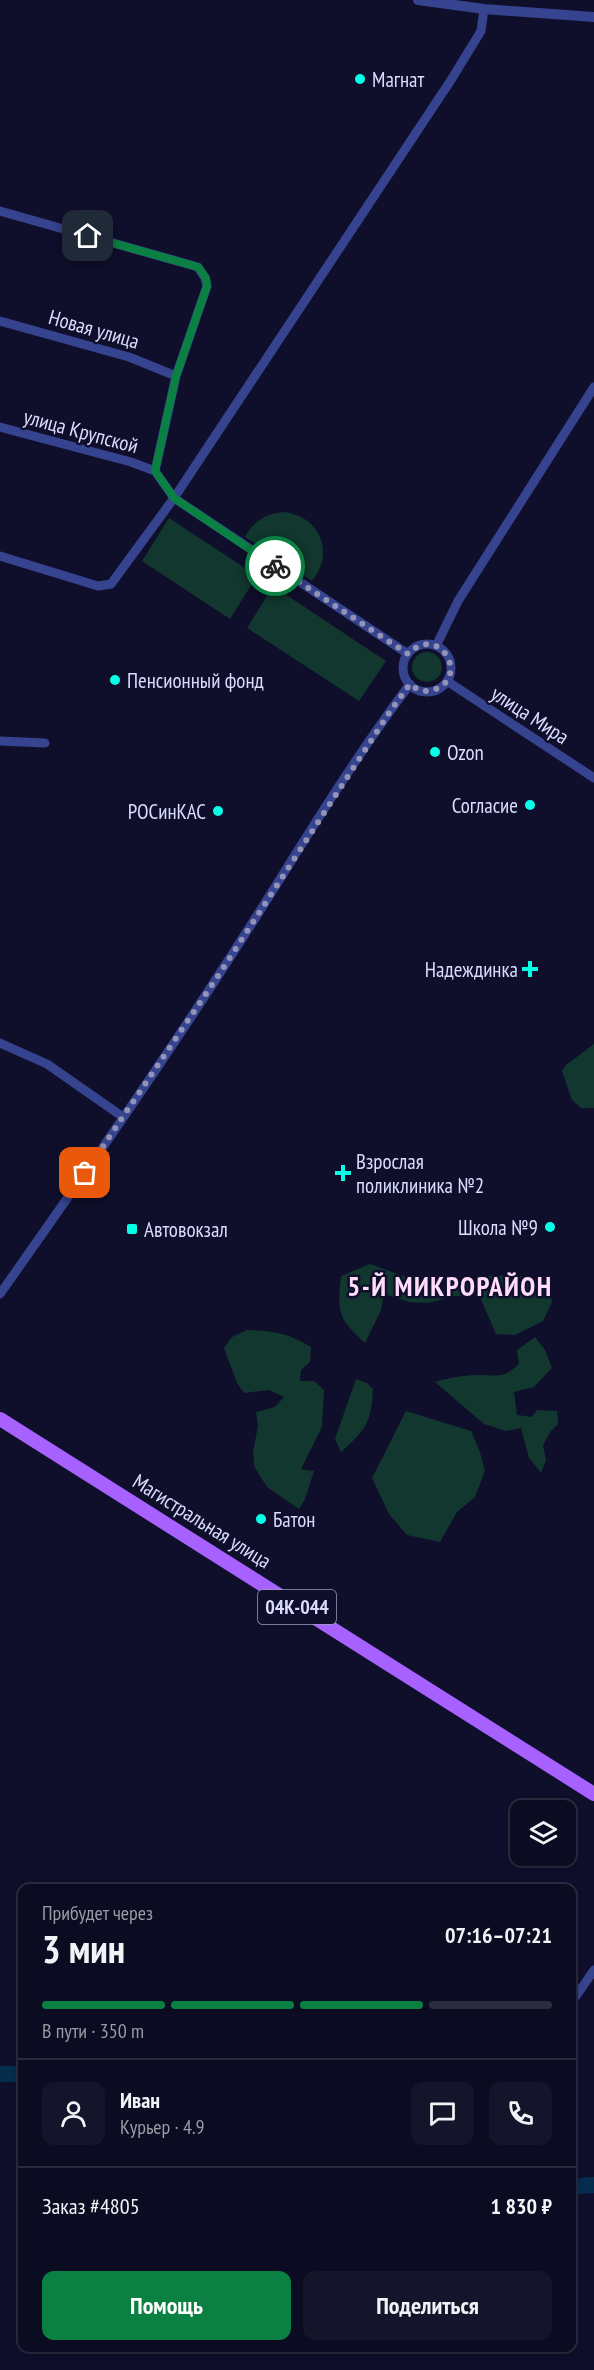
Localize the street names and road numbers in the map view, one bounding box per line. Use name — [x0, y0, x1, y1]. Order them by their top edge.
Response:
street label: Новая улица — [46, 303, 142, 355]
street label: улица Крупской — [21, 403, 141, 459]
street label: улица Мира — [486, 680, 574, 750]
street label: Магистральная улица — [128, 1468, 276, 1574]
road number: 04К-044 — [258, 1590, 336, 1624]

